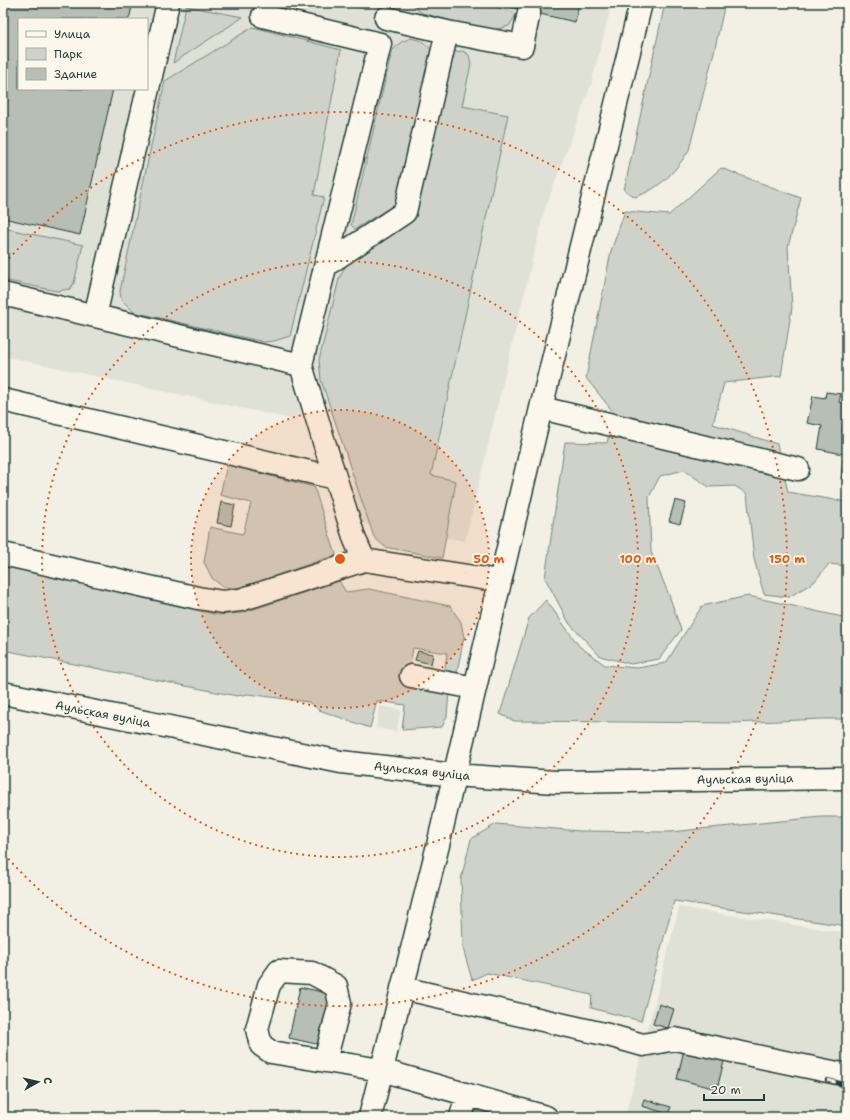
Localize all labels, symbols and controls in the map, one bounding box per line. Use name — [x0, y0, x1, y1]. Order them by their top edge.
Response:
legend — [18, 18, 148, 90]
text: Улица — [54, 26, 91, 42]
text: Парк — [54, 46, 83, 62]
text: Здание — [54, 66, 98, 82]
text: 50 m — [474, 551, 505, 567]
text: 100 m — [620, 551, 657, 567]
text: 150 m — [769, 551, 805, 567]
centre of rings — [333, 552, 347, 566]
street label: Аульская вуліца — [54, 697, 152, 731]
street label: Аульская вуліца — [373, 758, 471, 784]
street label: Аульская вуліца — [697, 770, 794, 788]
north arrow — [18, 1062, 58, 1102]
text: С — [40, 1076, 55, 1085]
scale bar — [704, 1076, 764, 1102]
text: 20 m — [710, 1082, 741, 1098]

